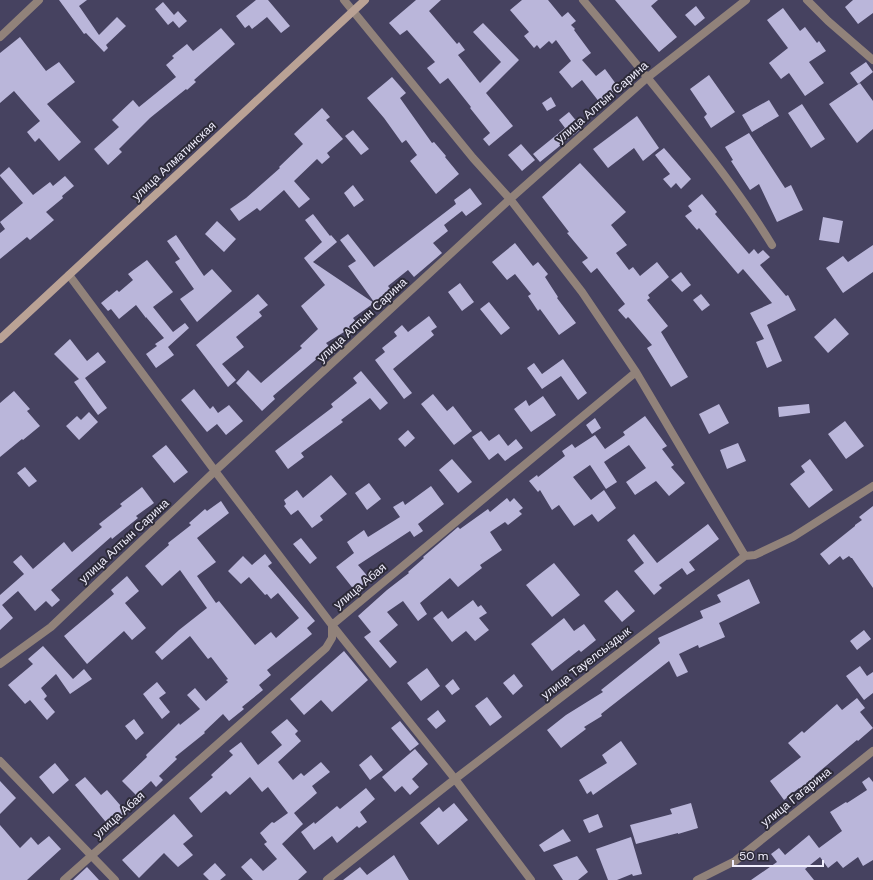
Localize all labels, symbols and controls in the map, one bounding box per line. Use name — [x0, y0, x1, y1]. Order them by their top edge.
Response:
street label: улица Алтын Сарина — [552, 57, 652, 147]
street label: улица Алматинская — [129, 118, 219, 204]
street label: улица Алтын Сарина — [314, 274, 411, 366]
street label: улица Алтын Сарина — [76, 495, 173, 587]
street label: улица Абая — [330, 559, 390, 613]
street label: улица Тауелсыздык — [538, 623, 635, 703]
street label: улица Гагарина — [757, 763, 835, 830]
street label: улица Абая — [90, 788, 148, 842]
scale bar — [733, 842, 823, 868]
text: 50 m — [739, 848, 768, 864]

